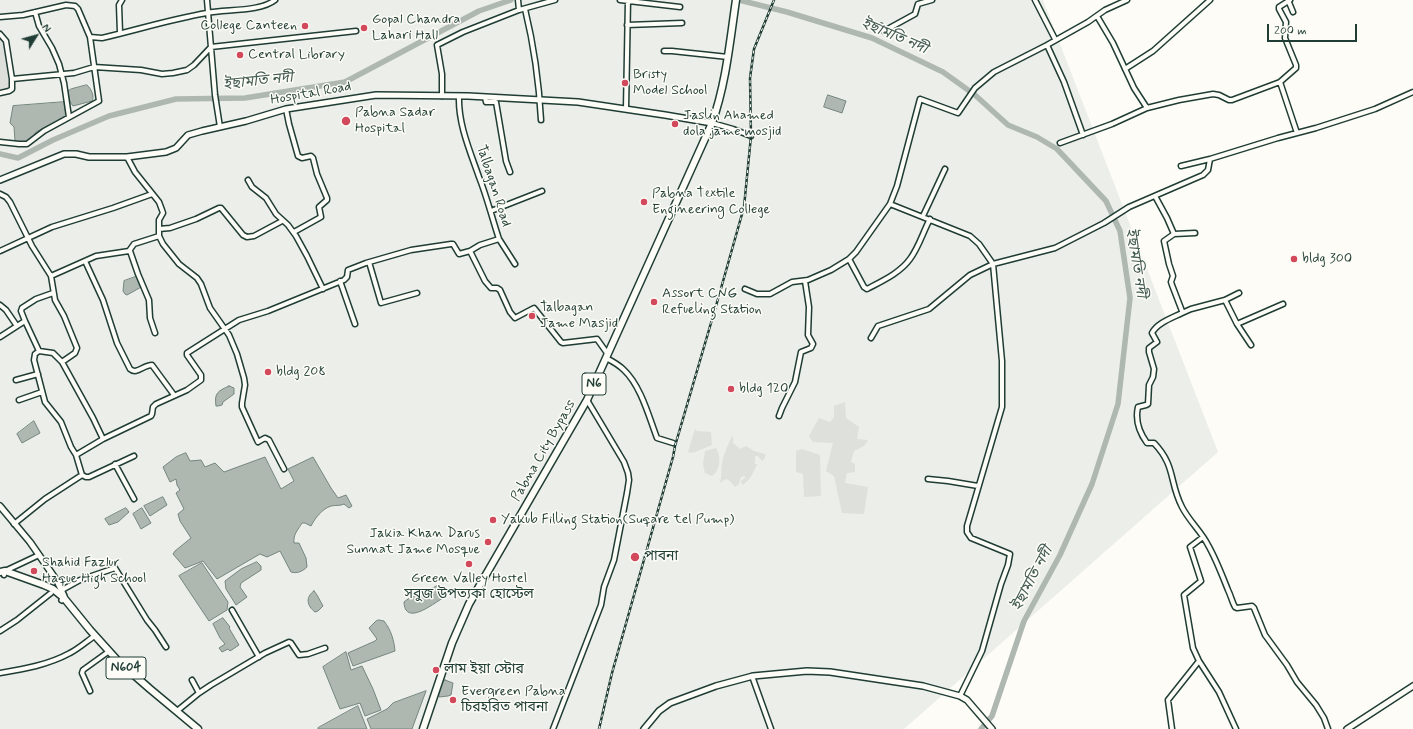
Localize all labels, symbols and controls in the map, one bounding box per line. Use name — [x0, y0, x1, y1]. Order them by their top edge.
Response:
place label: Gopal Chandra Lahari Hall — [372, 12, 460, 44]
water label: ইছামতি নদী — [858, 15, 930, 59]
north arrow — [16, 16, 56, 56]
scale bar — [1269, 16, 1359, 42]
place label: College Canteen — [200, 18, 297, 34]
marker: College Canteen — [300, 21, 310, 31]
text: N — [38, 22, 53, 36]
marker: Gopal Chandra Lahari Hall — [359, 23, 369, 33]
text: 200 m — [1274, 23, 1307, 39]
place label: Central Library — [248, 47, 345, 63]
marker: Central Library — [235, 50, 245, 60]
place label: Bristy Model School — [633, 67, 707, 100]
water label: ইছামতি নদী — [222, 69, 294, 95]
marker: Bristy Model School — [620, 78, 630, 88]
street label: Hospital Road — [269, 79, 353, 109]
place label: Pabna Sadar Hospital — [355, 105, 435, 138]
place label: Jaslin Ahamed dola jame mosjid — [683, 108, 781, 140]
marker: Pabna Sadar Hospital — [340, 115, 352, 127]
marker: Jaslin Ahamed dola jame mosjid — [670, 119, 680, 129]
street label: Talbagan Road — [472, 143, 514, 229]
place label: Pabna Textile Engineering College — [652, 186, 770, 218]
marker: Pabna Textile Engineering College — [639, 197, 649, 207]
water label: ইছামতি নদী — [1121, 227, 1149, 299]
place label: bldg 300 — [1302, 251, 1352, 267]
marker: bldg 300 — [1289, 254, 1299, 264]
place label: Assort CNG Refueling Station — [662, 286, 762, 318]
marker: Assort CNG Refueling Station — [649, 297, 659, 307]
place label: Talbagan Jame Masjid — [540, 300, 618, 332]
marker: Talbagan Jame Masjid — [527, 311, 537, 321]
place label: bldg 208 — [276, 364, 326, 380]
marker: bldg 208 — [263, 367, 273, 377]
road number: N6 — [582, 373, 606, 395]
place label: bldg 120 — [739, 381, 789, 397]
marker: bldg 120 — [726, 384, 736, 394]
street label: Pabna City Bypass — [508, 397, 580, 505]
place label: Yakub Filling Station(Suqare tel Pump) — [501, 512, 734, 528]
marker: Yakub Filling Station(Suqare tel Pump) — [488, 515, 498, 525]
place label: Jakia Khan Darus Sunnat Jame Mosque — [347, 526, 480, 558]
marker: Jakia Khan Darus Sunnat Jame Mosque — [483, 537, 493, 547]
water label: ইছামতি নদী — [1009, 544, 1057, 614]
place label: পাবনা — [644, 549, 678, 565]
marker: পাবনা — [629, 551, 641, 563]
place label: Shahid Fazlur Haque High School — [42, 555, 146, 588]
marker: Green Valley Hostel সবুজ উপত্যকা হোস্টেল — [464, 559, 474, 569]
marker: Shahid Fazlur Haque High School — [29, 566, 39, 576]
place label: Green Valley Hostel সবুজ উপত্যকা হোস্টেল — [404, 571, 534, 604]
road number: N604 — [106, 657, 146, 679]
place label: লাম ইয়া স্টোর — [444, 662, 524, 678]
marker: লাম ইয়া স্টোর — [431, 665, 441, 675]
place label: Evergreen Pabna চিরহরিত পাবনা — [461, 684, 566, 716]
marker: Evergreen Pabna চিরহরিত পাবনা — [448, 695, 458, 705]

